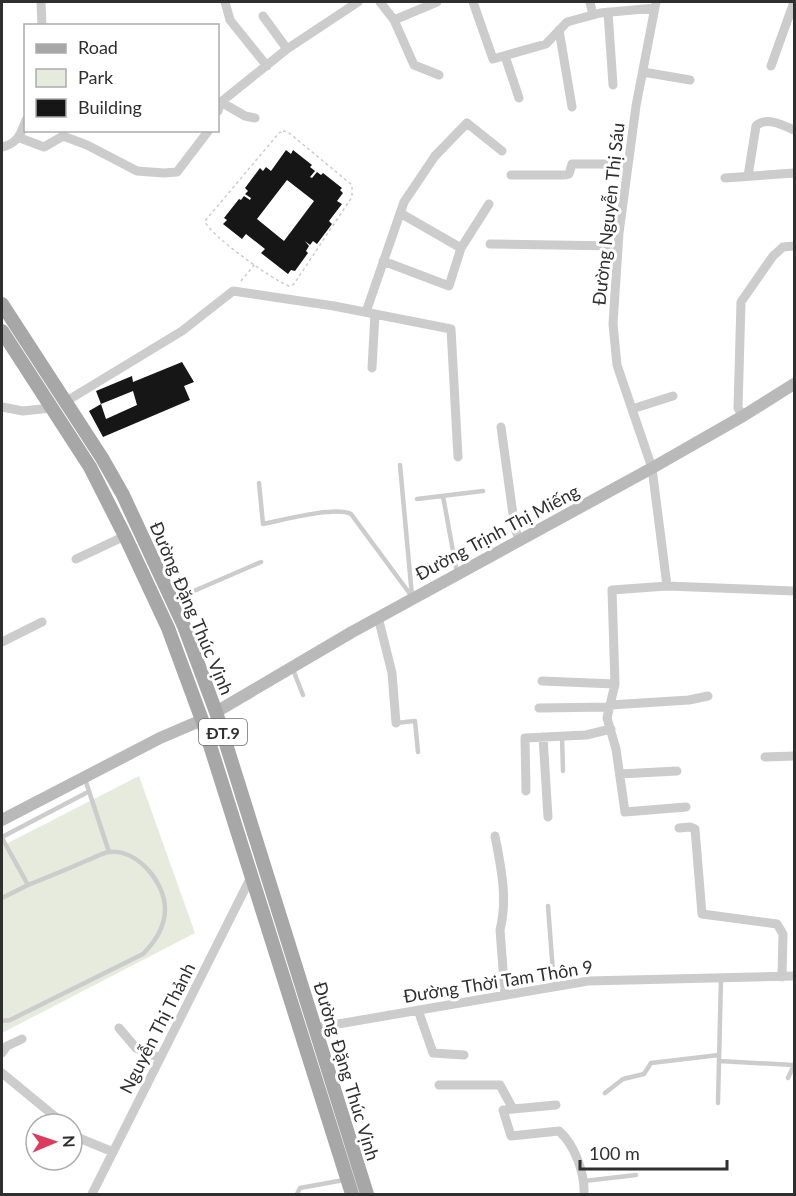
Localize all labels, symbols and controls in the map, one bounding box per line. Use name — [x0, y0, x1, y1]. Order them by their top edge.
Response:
legend — [24, 24, 219, 132]
text: Road — [78, 36, 118, 58]
text: Park — [78, 66, 114, 88]
text: Building — [78, 96, 142, 118]
street label: Đường Nguyễn Thị Sáu — [587, 122, 629, 306]
street label: Đường Trịnh Thị Miếng — [411, 479, 583, 585]
street label: Đường Đặng Thúc Vịnh — [146, 518, 238, 698]
road number: ĐT.9 — [199, 719, 247, 745]
street label: Đường Thời Tam Thôn 9 — [402, 955, 594, 1007]
street label: Nguyễn Thị Thảnh — [115, 959, 199, 1097]
street label: Đường Đặng Thúc Vịnh — [309, 979, 385, 1163]
north arrow — [24, 1112, 84, 1172]
scale bar — [580, 1133, 727, 1171]
text: N — [60, 1135, 79, 1148]
text: 100 m — [589, 1142, 640, 1164]

